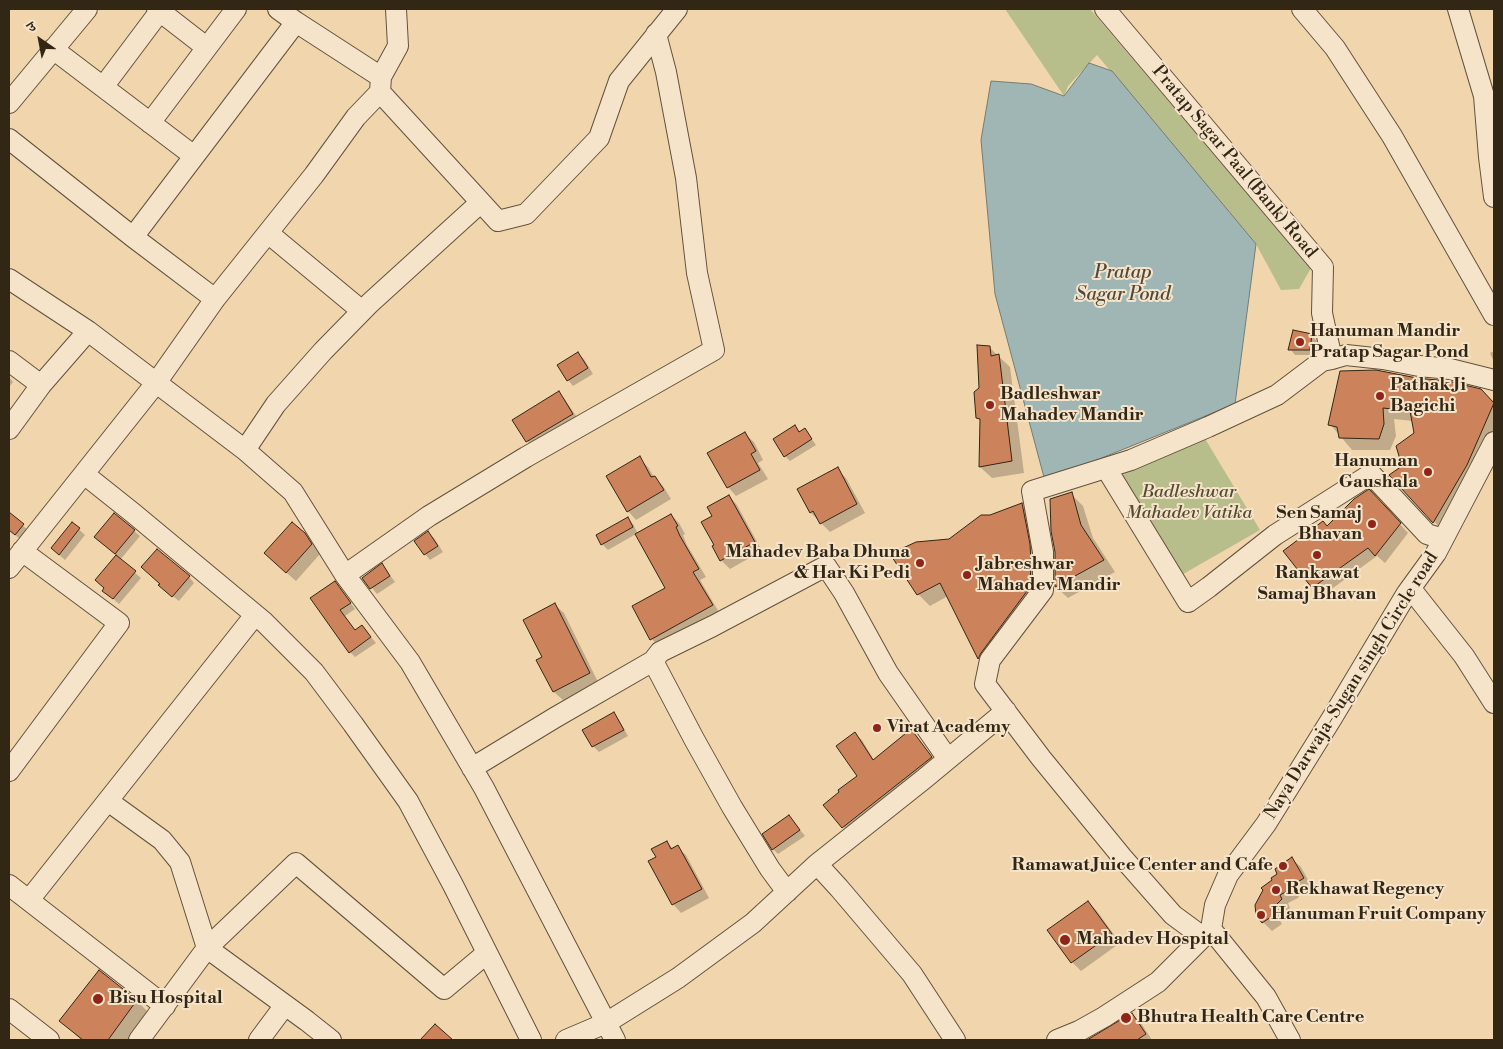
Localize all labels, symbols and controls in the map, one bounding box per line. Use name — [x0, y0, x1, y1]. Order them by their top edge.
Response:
north arrow — [15, 15, 65, 65]
text: उ — [24, 18, 40, 37]
street label: Pratap Sagar Paal (Bank) Road — [1147, 61, 1321, 263]
water label: Pratap Sagar Pond — [1075, 262, 1171, 306]
place label: Hanuman Mandir Pratap Sagar Pond — [1310, 321, 1469, 364]
marker: Hanuman Mandir Pratap Sagar Pond — [1294, 336, 1306, 348]
place label: Pathak Ji Bagichi — [1390, 375, 1466, 418]
place label: Badleshwar Mahadev Mandir — [1000, 384, 1144, 426]
marker: Pathak Ji Bagichi — [1374, 390, 1386, 402]
marker: Badleshwar Mahadev Mandir — [984, 399, 996, 411]
place label: Hanuman Gaushala — [1334, 451, 1418, 494]
marker: Hanuman Gaushala — [1422, 466, 1434, 478]
park label: Badleshwar Mahadev Vatika — [1126, 482, 1252, 524]
place label: Sen Samaj Bhavan — [1276, 503, 1362, 546]
marker: Sen Samaj Bhavan — [1366, 518, 1378, 530]
place label: Mahadev Baba Dhuna & Har Ki Pedi — [725, 542, 910, 584]
street label: Naya Darwaja-Sugan singh Circle road — [1260, 548, 1444, 824]
marker: Rankawat Samaj Bhavan — [1311, 549, 1323, 561]
place label: Jabreshwar Mahadev Mandir — [977, 554, 1121, 596]
marker: Mahadev Baba Dhuna & Har Ki Pedi — [914, 557, 926, 569]
place label: Rankawat Samaj Bhavan — [1258, 563, 1376, 606]
marker: Jabreshwar Mahadev Mandir — [961, 569, 973, 581]
place label: Virat Academy — [887, 717, 1010, 739]
marker: Virat Academy — [871, 722, 883, 734]
place label: Ramawat Juice Center and Cafe — [1012, 855, 1273, 877]
marker: Ramawat Juice Center and Cafe — [1277, 860, 1289, 872]
place label: Rekhawat Regency — [1286, 879, 1444, 901]
marker: Rekhawat Regency — [1270, 884, 1282, 896]
place label: Hanuman Fruit Company — [1271, 904, 1486, 926]
marker: Hanuman Fruit Company — [1255, 909, 1267, 921]
place label: Mahadev Hospital — [1076, 929, 1229, 951]
marker: Mahadev Hospital — [1058, 933, 1072, 947]
place label: Bisu Hospital — [109, 988, 223, 1010]
marker: Bisu Hospital — [91, 992, 105, 1006]
place label: Bhutra Health Care Centre — [1137, 1007, 1364, 1029]
marker: Bhutra Health Care Centre — [1119, 1011, 1133, 1025]

